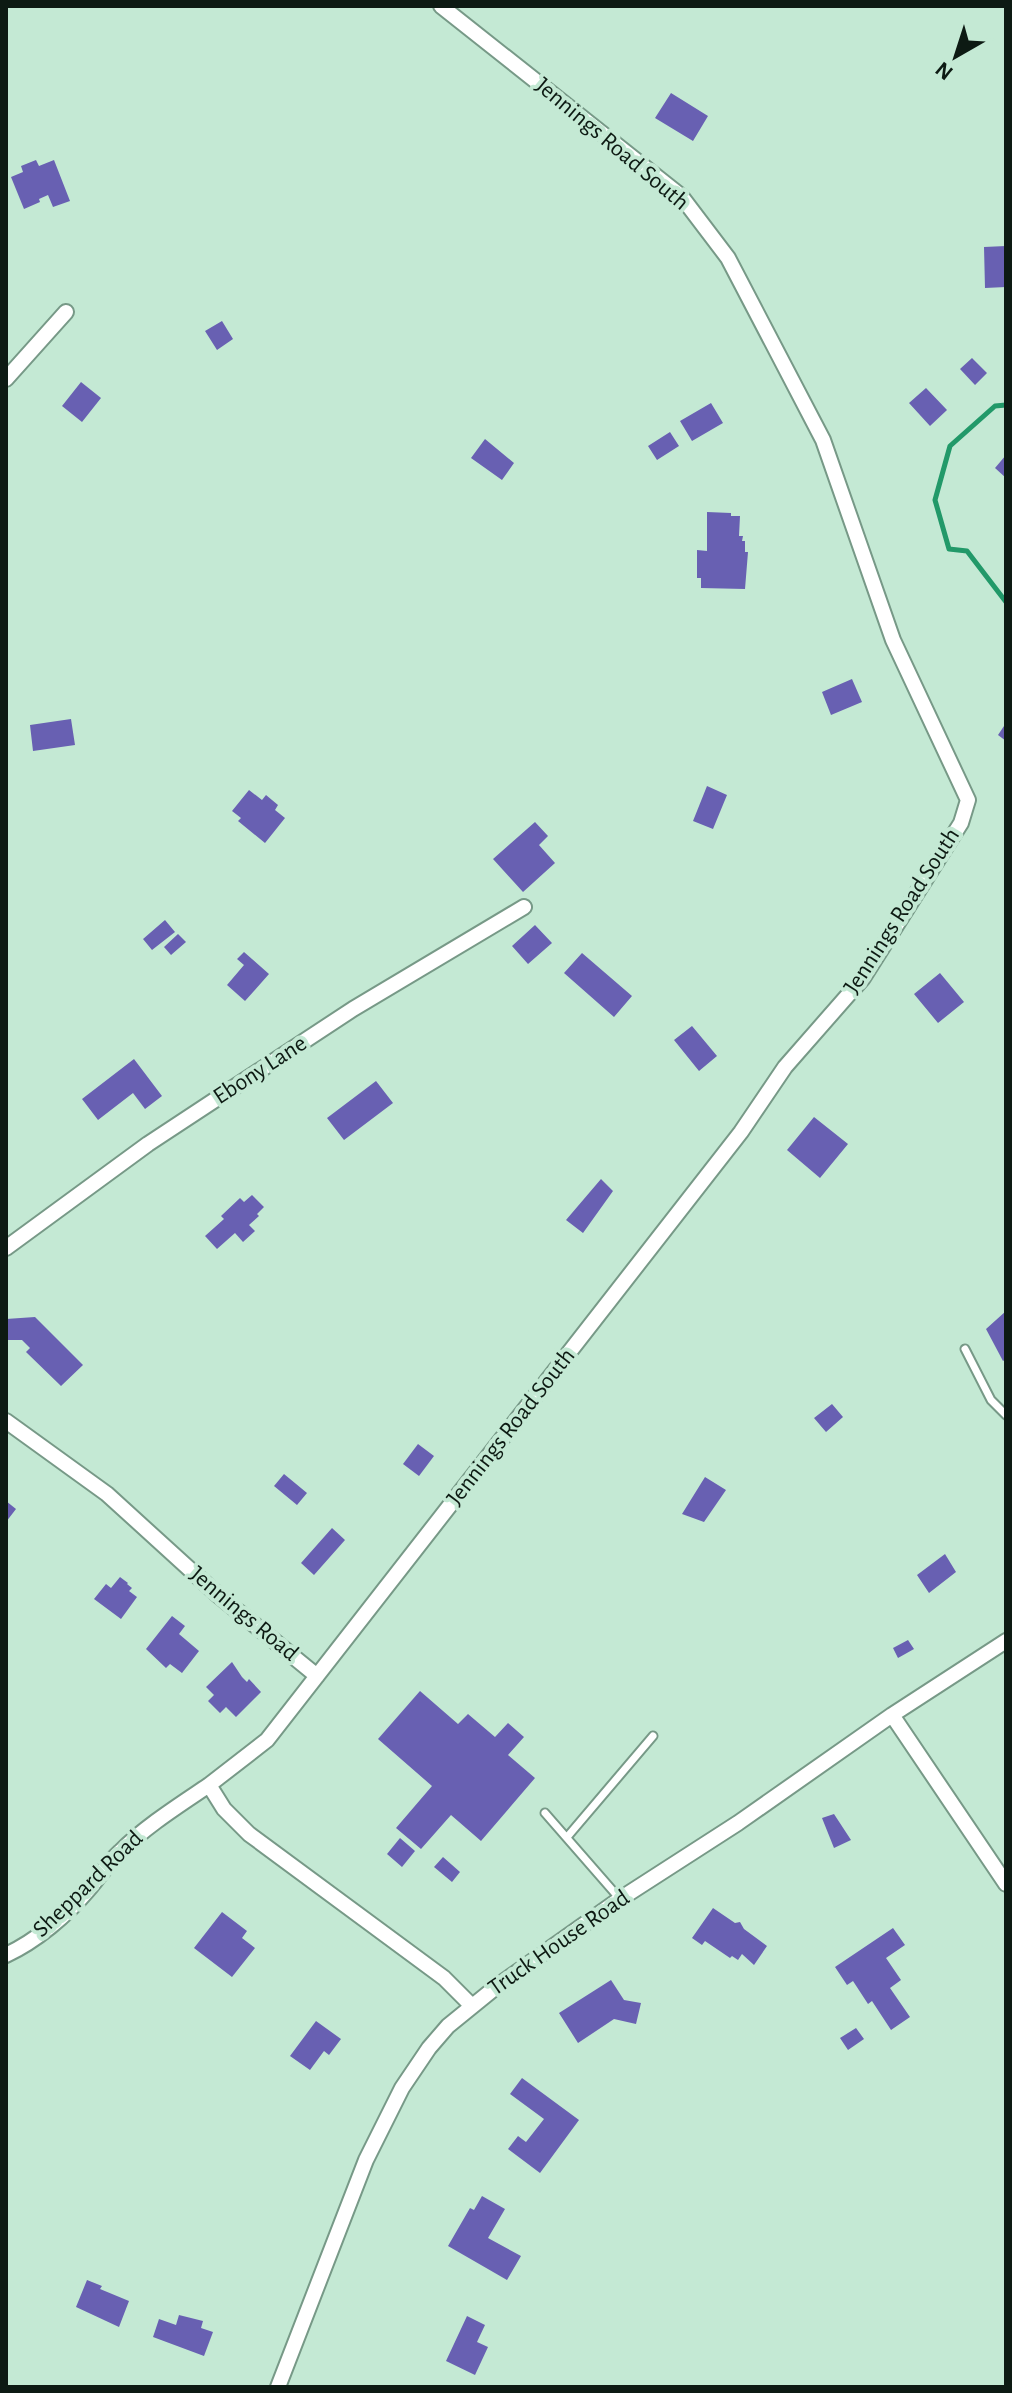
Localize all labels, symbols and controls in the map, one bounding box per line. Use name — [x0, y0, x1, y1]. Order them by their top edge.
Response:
north arrow — [916, 16, 996, 96]
text: N — [931, 57, 957, 84]
street label: Jennings Road South — [531, 73, 693, 215]
street label: Jennings Road South — [840, 824, 964, 998]
street label: Ebony Lane — [209, 1031, 311, 1109]
street label: Jennings Road South — [442, 1344, 580, 1510]
street label: Jennings Road — [185, 1562, 303, 1666]
street label: Sheppard Road — [29, 1826, 147, 1942]
street label: Truck House Road — [484, 1886, 634, 2000]

